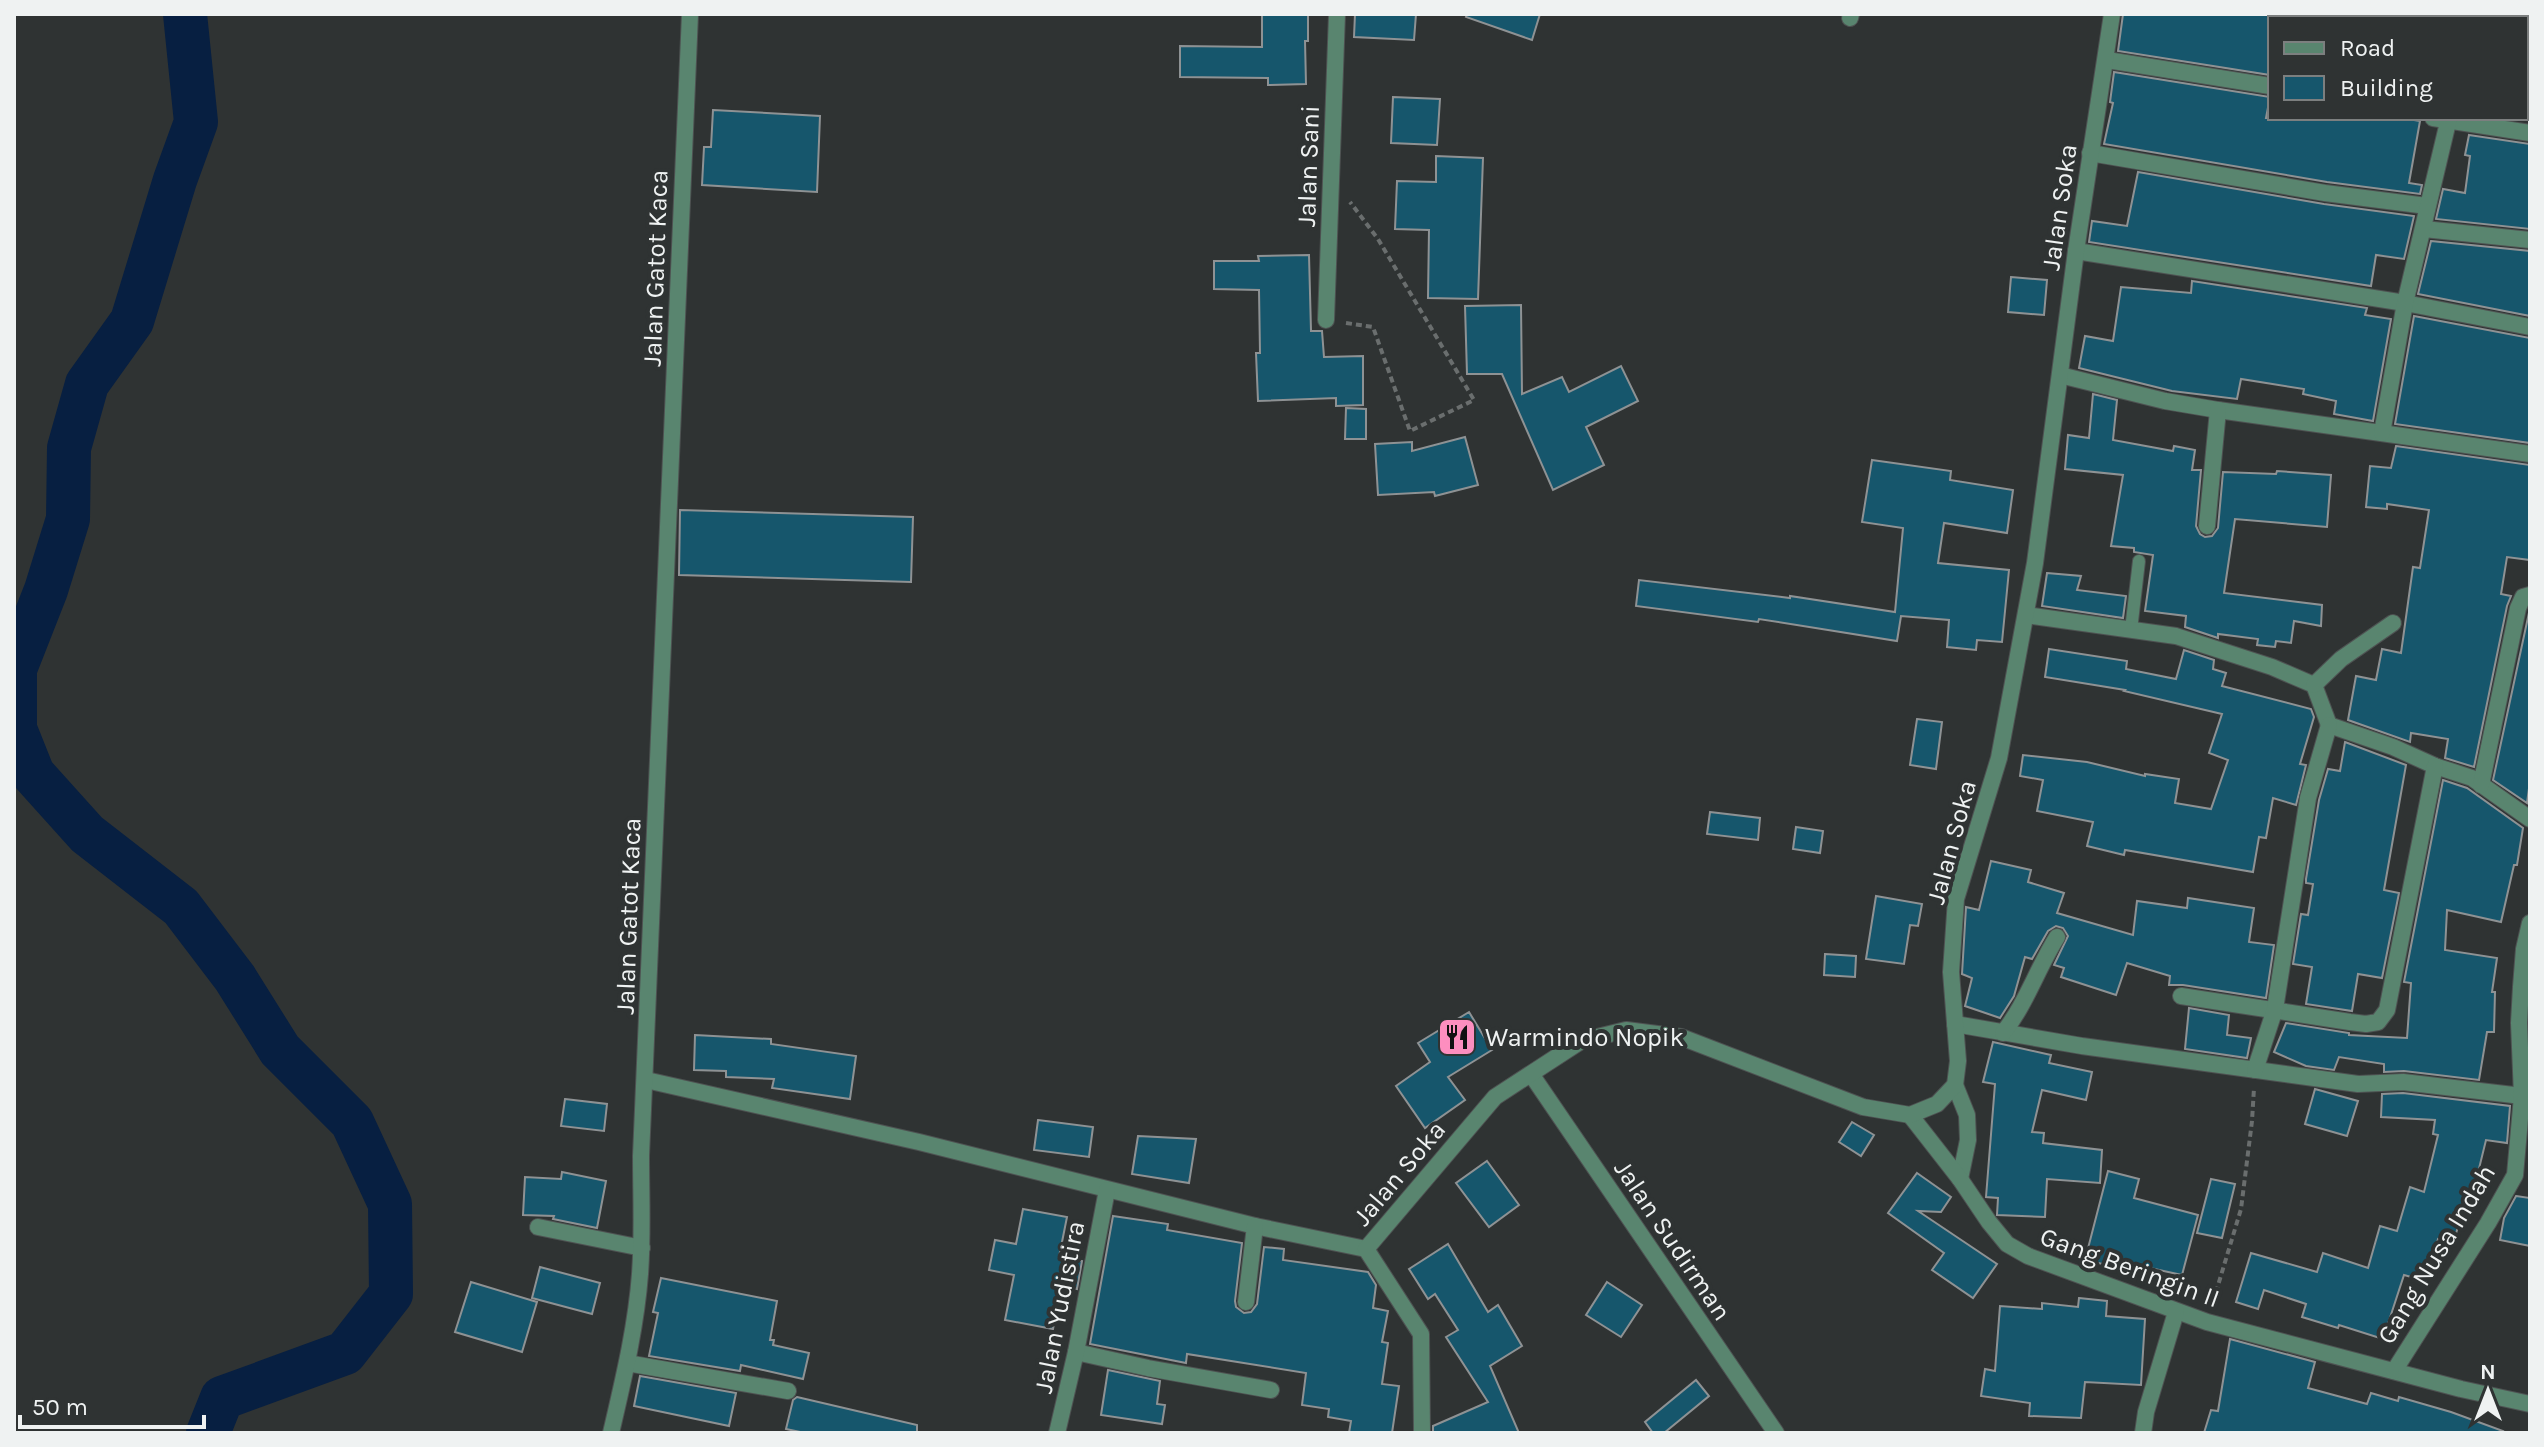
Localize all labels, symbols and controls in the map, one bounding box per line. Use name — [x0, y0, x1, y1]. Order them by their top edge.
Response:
legend — [2268, 16, 2528, 120]
text: Road — [2340, 34, 2395, 62]
text: Building — [2340, 74, 2433, 102]
street label: Jalan Sani — [1291, 105, 1326, 227]
street label: Jalan Soka — [2035, 142, 2084, 272]
street label: Jalan Gatot Kaca — [637, 169, 674, 367]
street label: Jalan Soka — [1920, 777, 1983, 908]
street label: Jalan Gatot Kaca — [610, 817, 647, 1015]
restaurant icon: Warmindo Nopik — [1436, 1016, 1478, 1058]
place label: Warmindo Nopik — [1485, 1022, 1684, 1053]
street label: Jalan Soka — [1347, 1115, 1452, 1232]
street label: Jalan Sudirman — [1608, 1154, 1738, 1326]
street label: Gang Nusa Indah — [2371, 1159, 2502, 1350]
street label: Jalan Yudistira — [1028, 1218, 1091, 1396]
street label: Gang Beringin II — [2036, 1221, 2224, 1314]
north arrow — [2448, 1351, 2528, 1431]
text: N — [2480, 1359, 2496, 1385]
scale bar — [20, 1379, 204, 1429]
text: 50 m — [32, 1393, 88, 1421]

